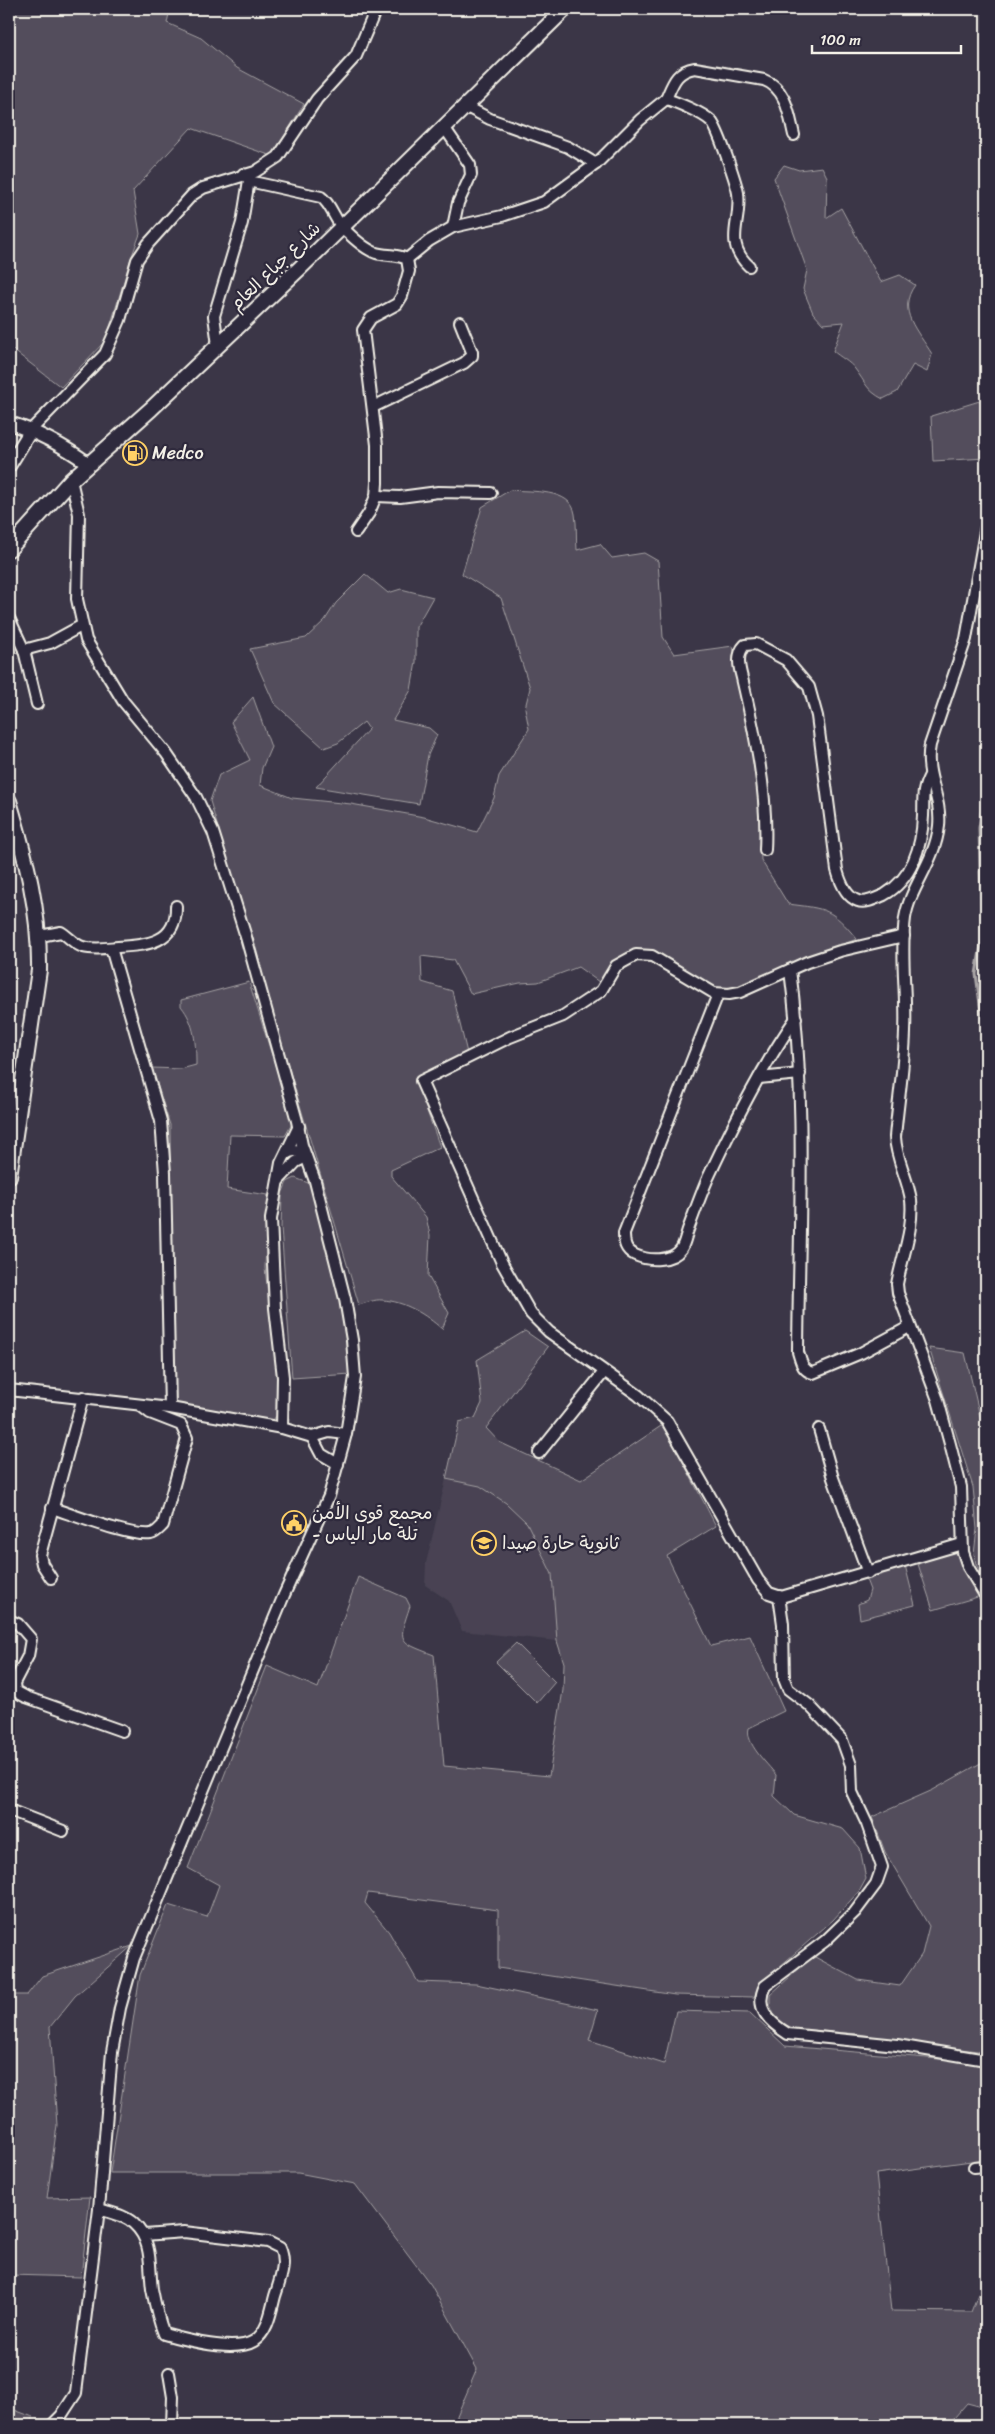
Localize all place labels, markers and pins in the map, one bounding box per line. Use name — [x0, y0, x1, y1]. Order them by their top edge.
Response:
place label: Medco — [152, 437, 204, 469]
fuel station icon: Medco — [122, 440, 148, 466]
place label: مجمع قوى الأمن - تلة مار الياس — [312, 1497, 433, 1550]
public building icon: مجمع قوى الأمن - تلة مار الياس — [281, 1510, 307, 1536]
place label: ثانوية حارة صيدا — [502, 1527, 620, 1559]
school or university icon: ثانوية حارة صيدا — [471, 1530, 497, 1556]

